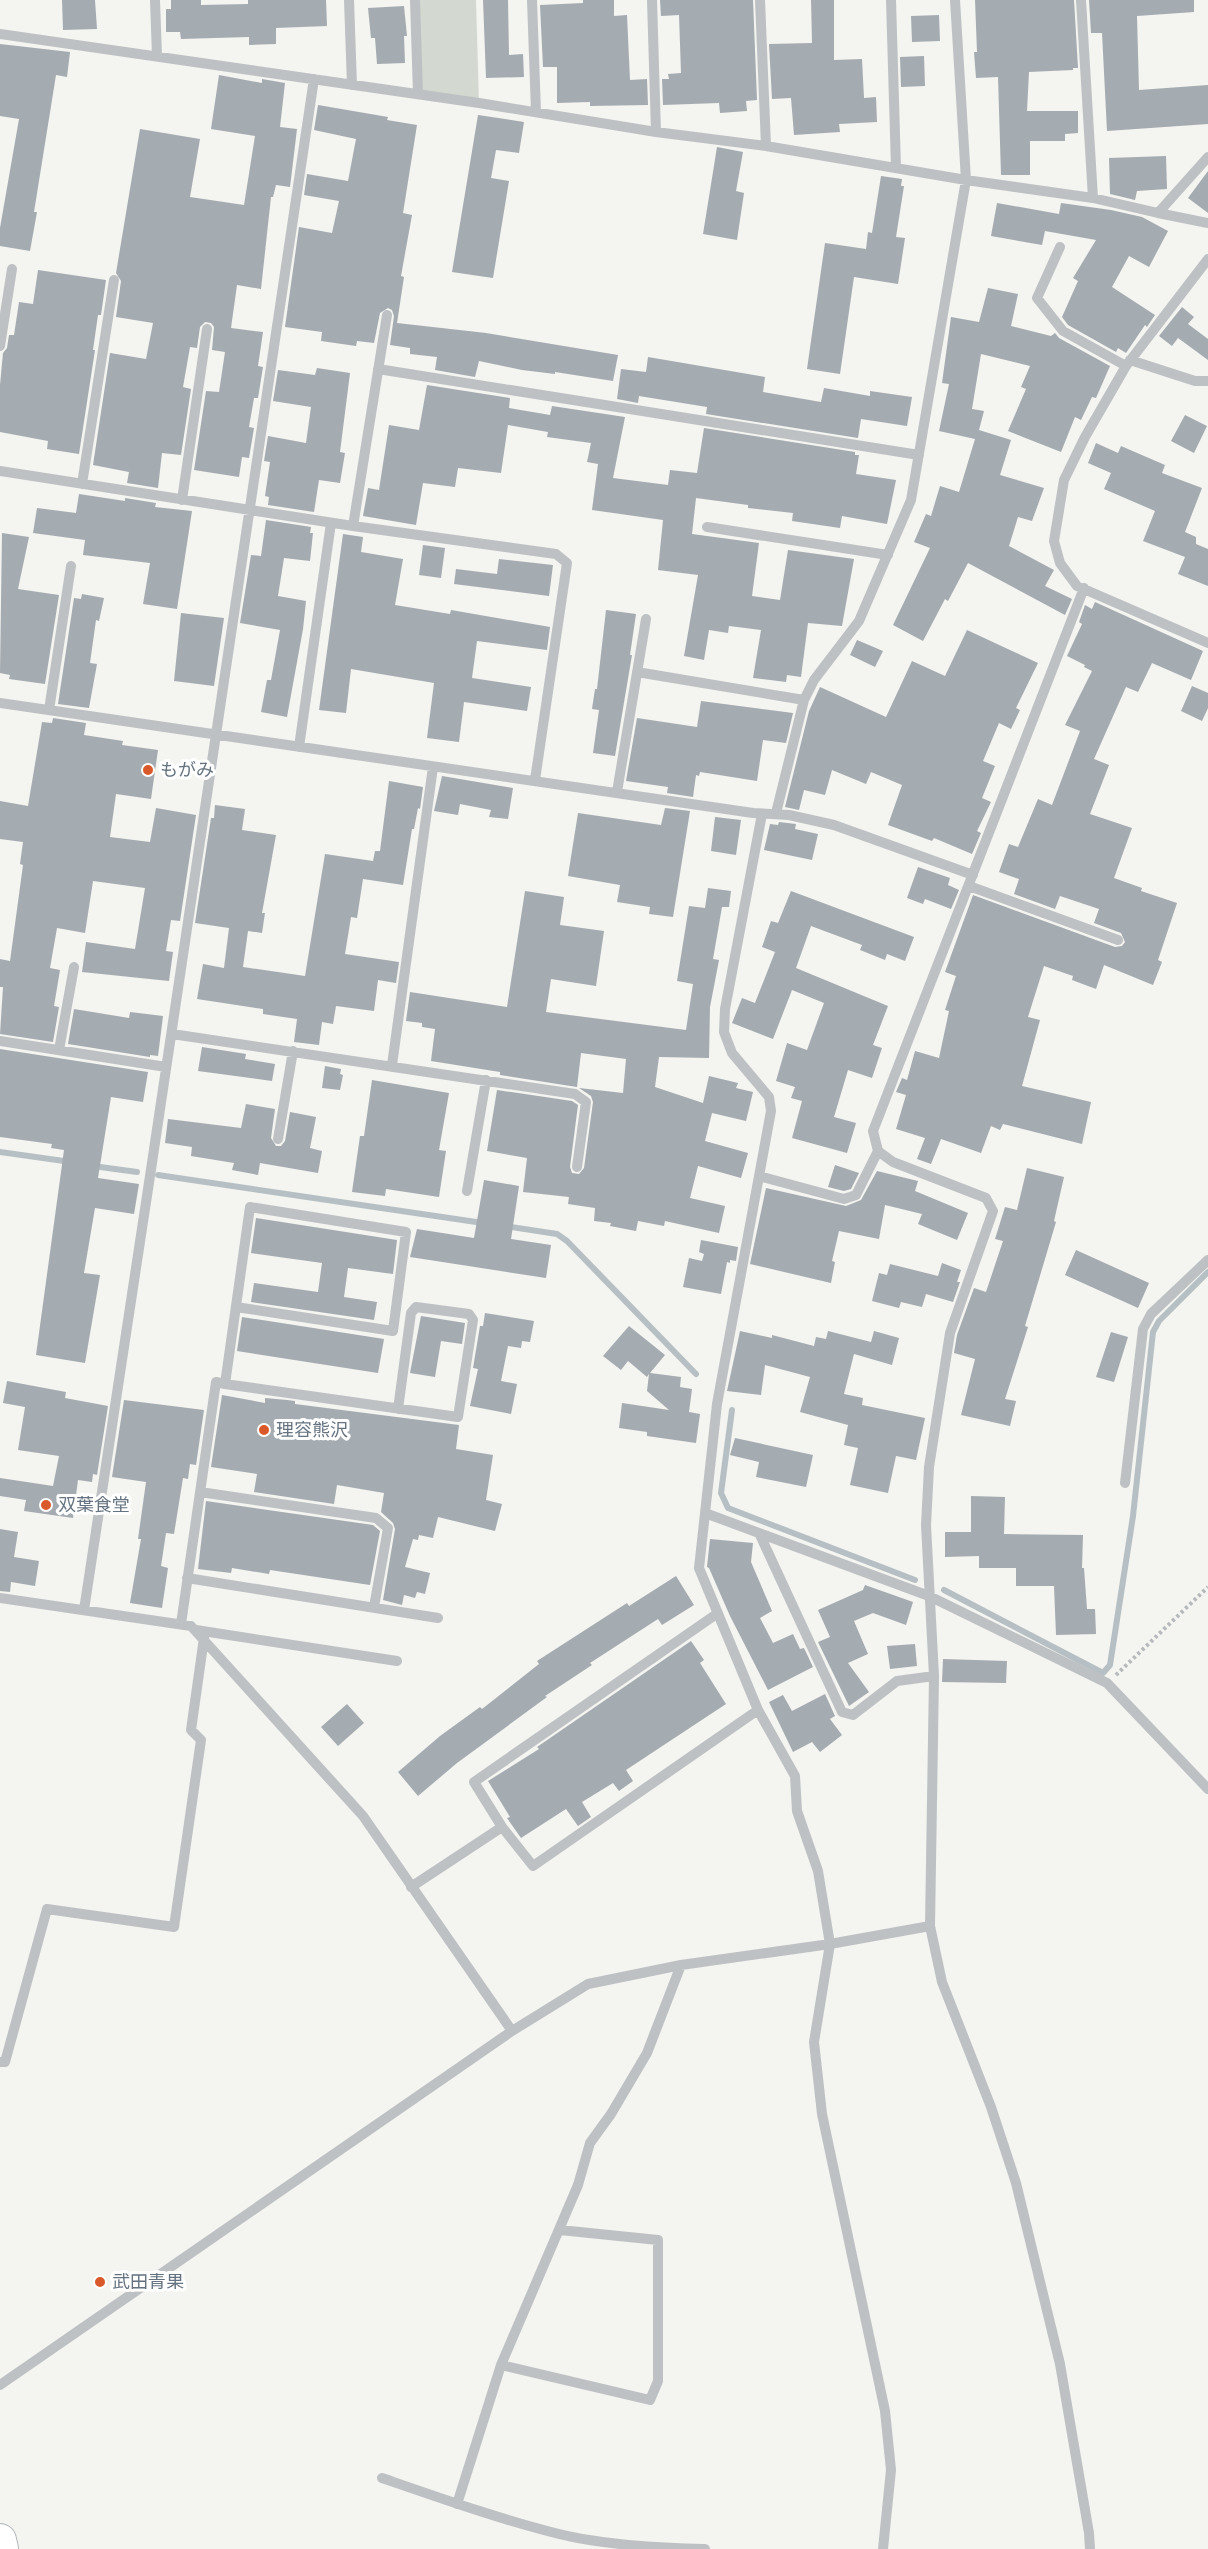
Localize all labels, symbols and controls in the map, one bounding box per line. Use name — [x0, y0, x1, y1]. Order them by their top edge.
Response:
place label: もがみ — [160, 760, 214, 780]
marker: もがみ — [141, 763, 155, 777]
place label: 理容熊沢 — [276, 1420, 348, 1440]
marker: 理容熊沢 — [257, 1423, 271, 1437]
place label: 双葉食堂 — [58, 1496, 130, 1515]
marker: 双葉食堂 — [39, 1498, 53, 1512]
place label: 武田青果 — [112, 2273, 184, 2292]
marker: 武田青果 — [93, 2275, 107, 2289]

